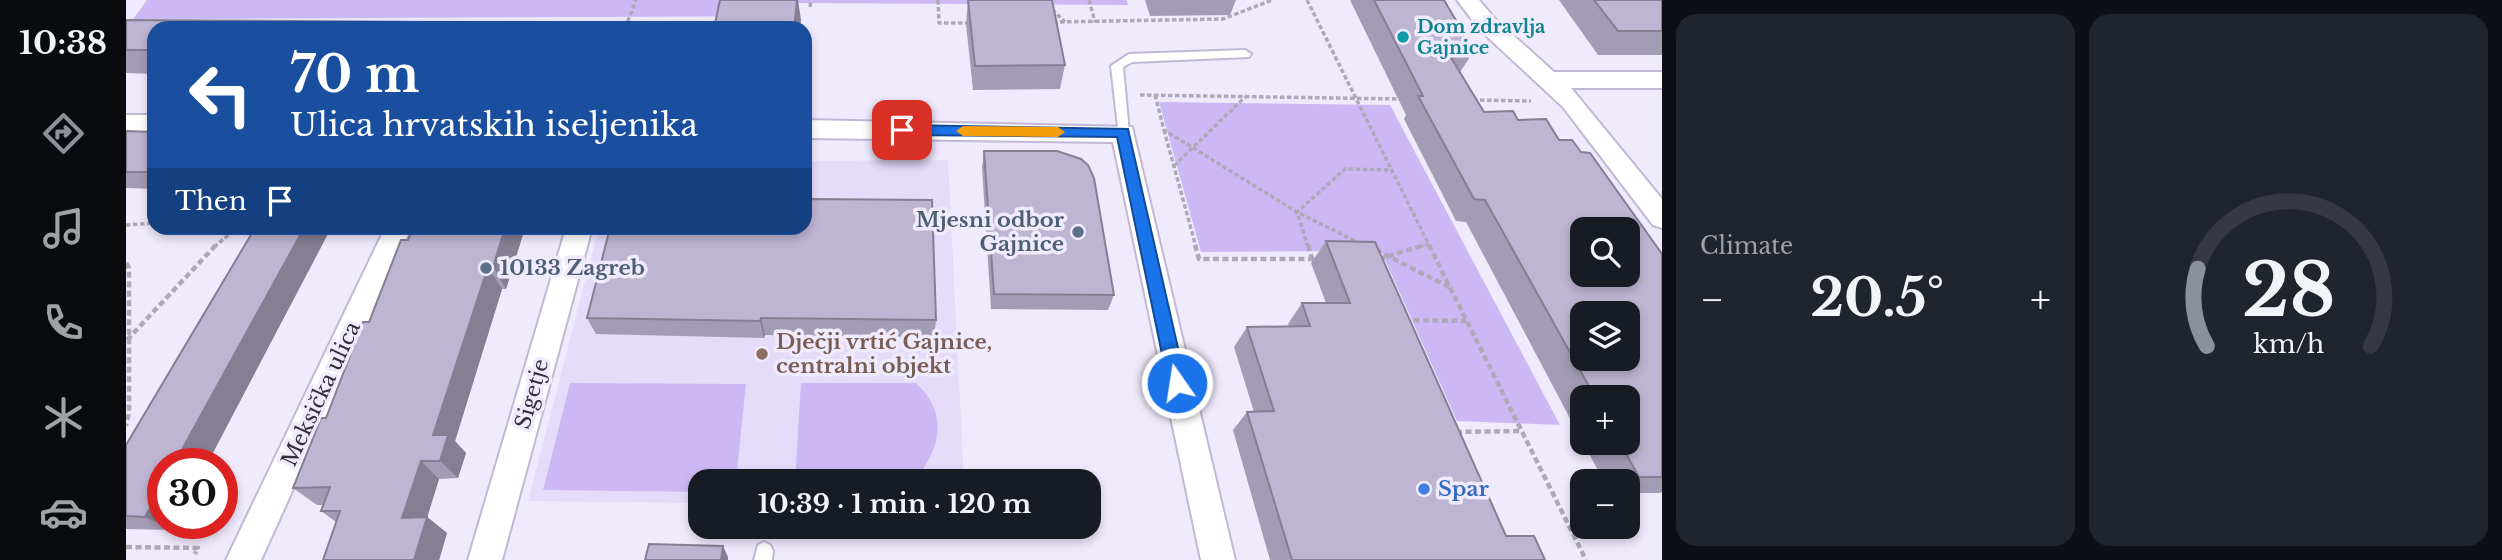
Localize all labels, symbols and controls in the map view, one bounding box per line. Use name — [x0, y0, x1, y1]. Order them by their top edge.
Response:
place label: Dom zdravlja Gajnice — [1417, 16, 1546, 59]
text: 10:38 — [19, 23, 107, 63]
marker: Dom zdravlja Gajnice — [1395, 29, 1411, 45]
text: 70 m — [290, 44, 420, 105]
icon: left — [175, 49, 266, 140]
pin — [872, 100, 932, 160]
text: Ulica hrvatskih iseljenika — [290, 105, 698, 145]
icon: directions — [39, 109, 88, 158]
icon: arrive — [883, 111, 921, 149]
icon: arrive — [261, 182, 299, 220]
text: Then — [175, 185, 247, 217]
icon: music — [39, 204, 88, 253]
place label: Mjesni odbor Gajnice — [916, 207, 1065, 257]
map controls — [1570, 217, 1640, 539]
button: search — [1570, 217, 1640, 287]
marker: Mjesni odbor Gajnice — [1070, 224, 1086, 240]
text: Climate — [1700, 232, 1793, 260]
text: 28 — [2242, 245, 2335, 336]
place label: 10133 Zagreb — [500, 255, 645, 281]
marker: 10133 Zagreb — [478, 260, 494, 276]
text: 20.5° — [1810, 266, 1944, 330]
text: − — [1700, 276, 1724, 323]
text: + — [2030, 276, 2051, 323]
icon: phone — [39, 298, 88, 347]
button: layers — [1570, 301, 1640, 371]
street label: Meksička ulica — [276, 317, 366, 470]
place label: Dječji vrtić Gajnice, centralni objekt — [776, 329, 992, 379]
text: km/h — [2253, 329, 2324, 360]
marker: Dječji vrtić Gajnice, centralni objekt — [754, 346, 770, 362]
position arrow — [1140, 346, 1214, 420]
street label: Sigetje — [510, 356, 554, 432]
button: + — [1570, 385, 1640, 455]
icon: climate — [39, 393, 88, 442]
speed limit sign: 30 — [147, 448, 238, 539]
button: − — [1570, 469, 1640, 539]
place label: Spar — [1438, 476, 1489, 502]
marker: Spar — [1416, 481, 1432, 497]
icon: car — [39, 488, 88, 537]
text: 10:39 · 1 min · 120 m — [758, 488, 1031, 520]

